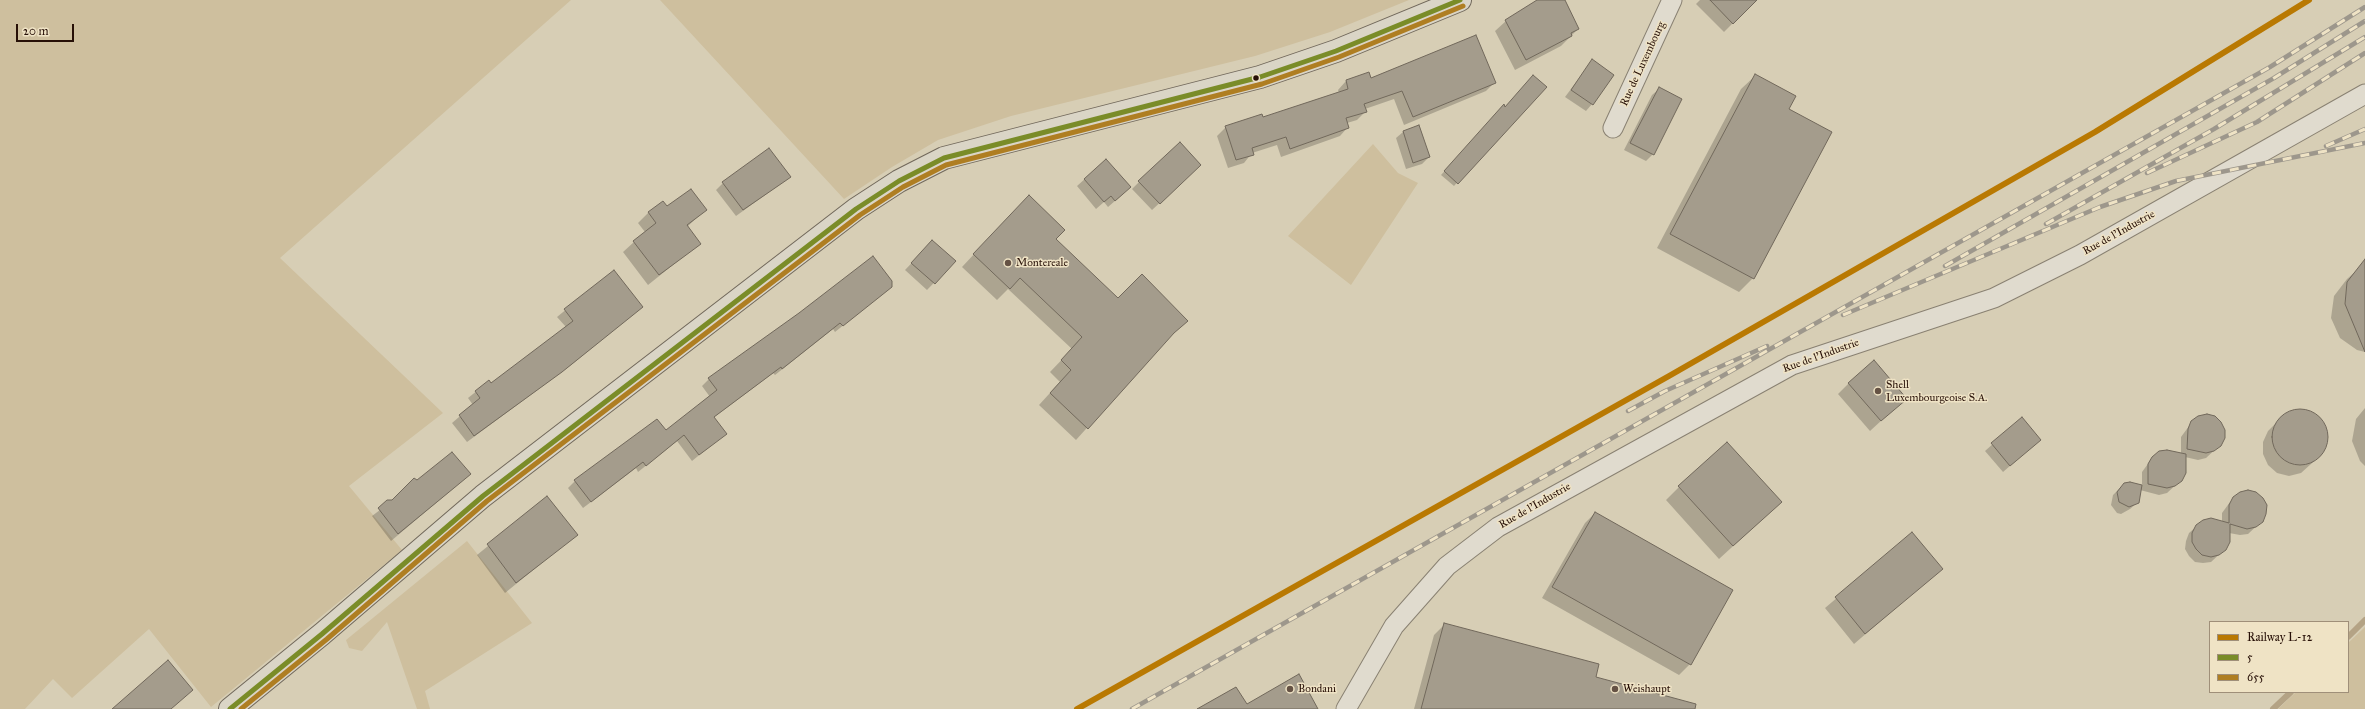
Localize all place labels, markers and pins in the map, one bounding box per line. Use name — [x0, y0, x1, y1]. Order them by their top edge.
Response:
unlabelled marker — [1251, 73, 1261, 83]
place label: Montereale — [1016, 256, 1068, 270]
marker: Montereale — [1003, 258, 1013, 268]
place label: Shell Luxembourgeoise S.A. — [1886, 378, 1987, 404]
marker: Shell Luxembourgeoise S.A. — [1873, 386, 1883, 396]
place label: Bondani — [1298, 682, 1336, 696]
place label: Weishaupt — [1623, 682, 1671, 696]
marker: Bondani — [1285, 684, 1295, 694]
marker: Weishaupt — [1610, 684, 1620, 694]

